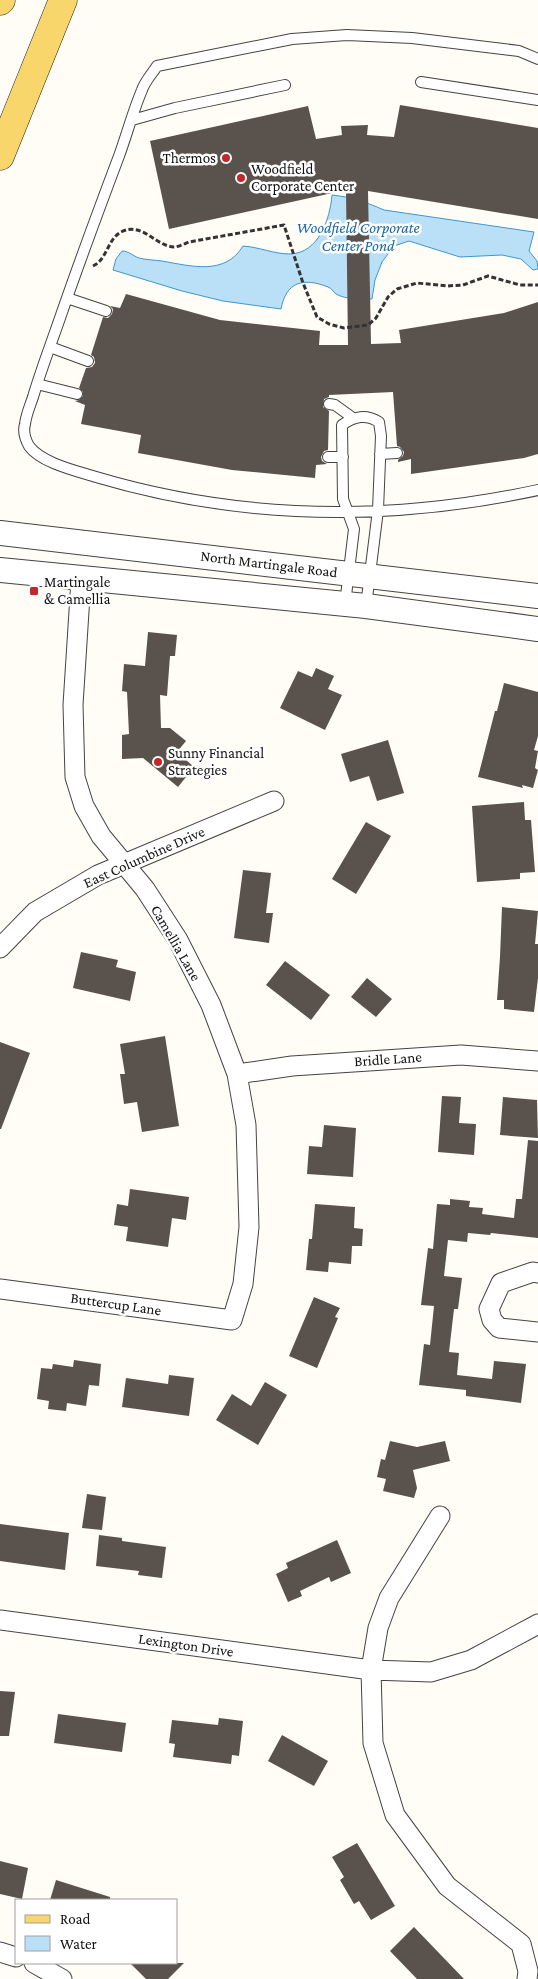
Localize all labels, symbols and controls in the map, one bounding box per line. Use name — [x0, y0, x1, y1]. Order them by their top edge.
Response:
place label: Thermos — [162, 150, 216, 166]
marker: Thermos — [220, 152, 232, 164]
place label: Woodfield Corporate Center — [251, 161, 355, 195]
marker: Woodfield Corporate Center — [235, 172, 247, 184]
water label: Woodfield Corporate Center Pond — [296, 219, 420, 254]
street label: North Martingale Road — [199, 548, 339, 581]
place label: Martingale & Camellia — [44, 574, 111, 607]
marker: Martingale & Camellia — [28, 585, 40, 597]
place label: Sunny Financial Strategies — [168, 745, 264, 779]
marker: Sunny Financial Strategies — [152, 756, 164, 768]
street label: East Columbine Drive — [81, 823, 207, 891]
street label: Camellia Lane — [148, 902, 204, 984]
street label: Bridle Lane — [354, 1049, 423, 1069]
street label: Buttercup Lane — [69, 1290, 163, 1319]
street label: Lexington Drive — [137, 1630, 235, 1661]
legend — [15, 1899, 178, 1964]
text: Road — [60, 1911, 91, 1927]
text: Water — [60, 1936, 97, 1952]

